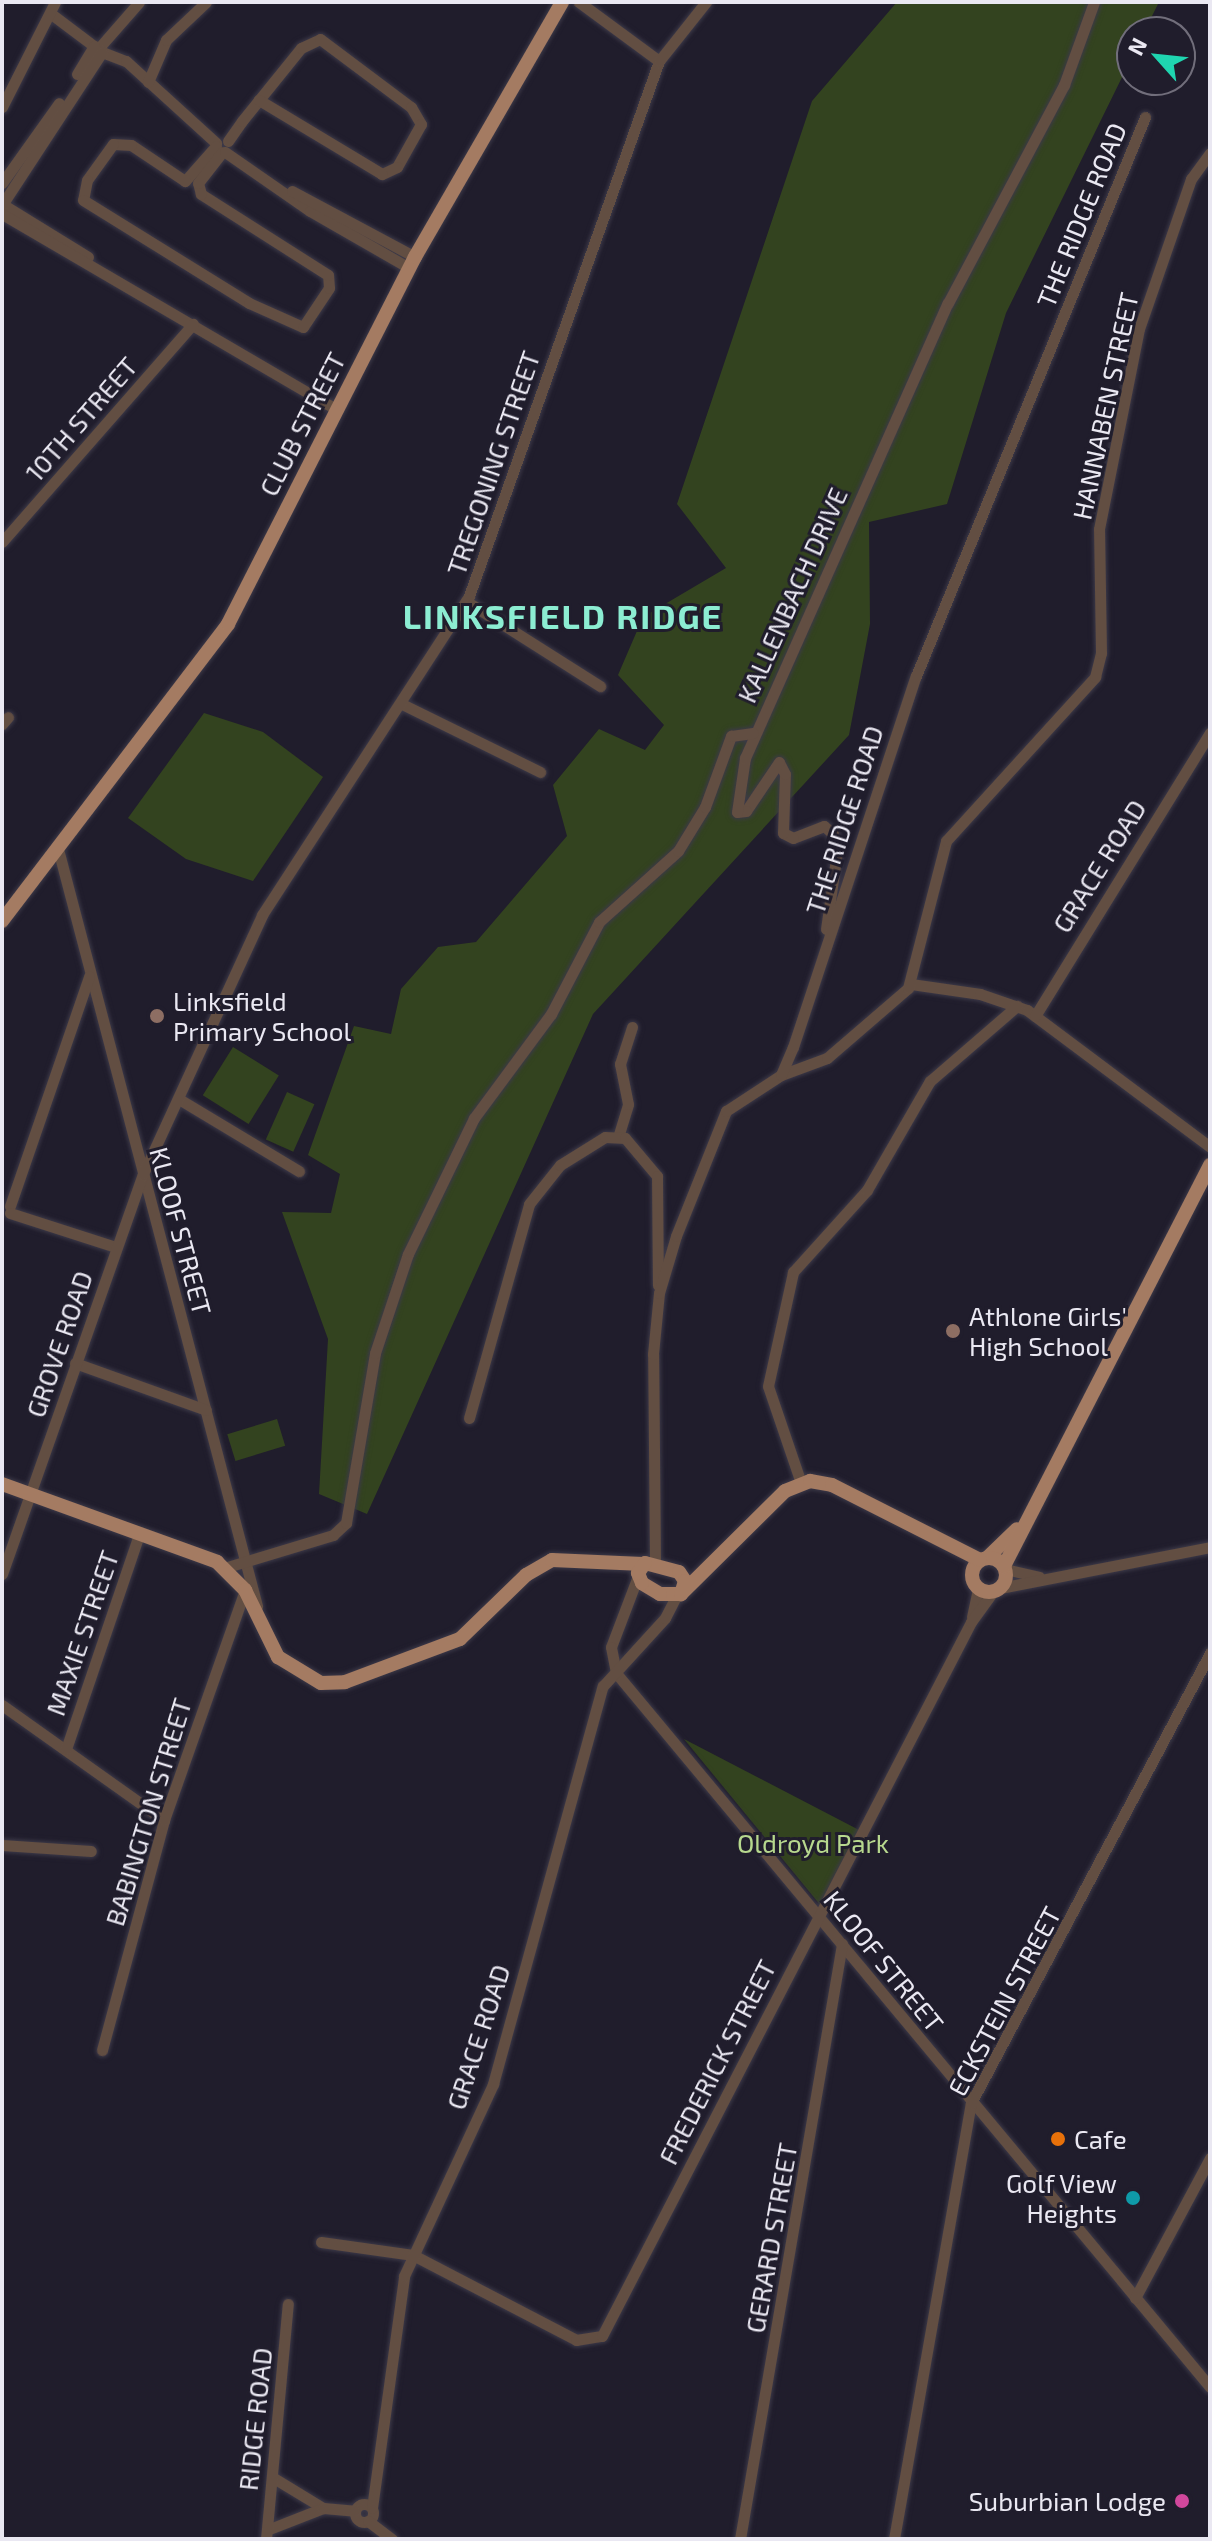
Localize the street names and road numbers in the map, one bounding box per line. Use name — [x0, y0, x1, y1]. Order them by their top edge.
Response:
street label: THE RIDGE ROAD — [1030, 118, 1132, 312]
street label: HANNABEN STREET — [1066, 290, 1144, 522]
street label: CLUB STREET — [252, 347, 352, 501]
street label: TREGONING STREET — [440, 347, 546, 579]
street label: 10TH STREET — [19, 351, 143, 487]
street label: KALLENBACH DRIVE — [731, 483, 853, 707]
street label: THE RIDGE ROAD — [799, 722, 889, 918]
street label: GRACE ROAD — [1046, 794, 1152, 938]
street label: KLOOF STREET — [144, 1143, 218, 1319]
street label: GROVE ROAD — [19, 1267, 99, 1421]
street label: MAXIE STREET — [39, 1547, 125, 1719]
street label: BABINGTON STREET — [99, 1695, 197, 1929]
street label: KLOOF STREET — [817, 1884, 951, 2038]
street label: ECKSTEIN STREET — [941, 1901, 1067, 2101]
street label: FREDERICK STREET — [652, 1955, 782, 2169]
street label: GRACE ROAD — [440, 1961, 516, 2113]
street label: GERARD STREET — [739, 2141, 803, 2335]
street label: RIDGE ROAD — [232, 2346, 278, 2492]

